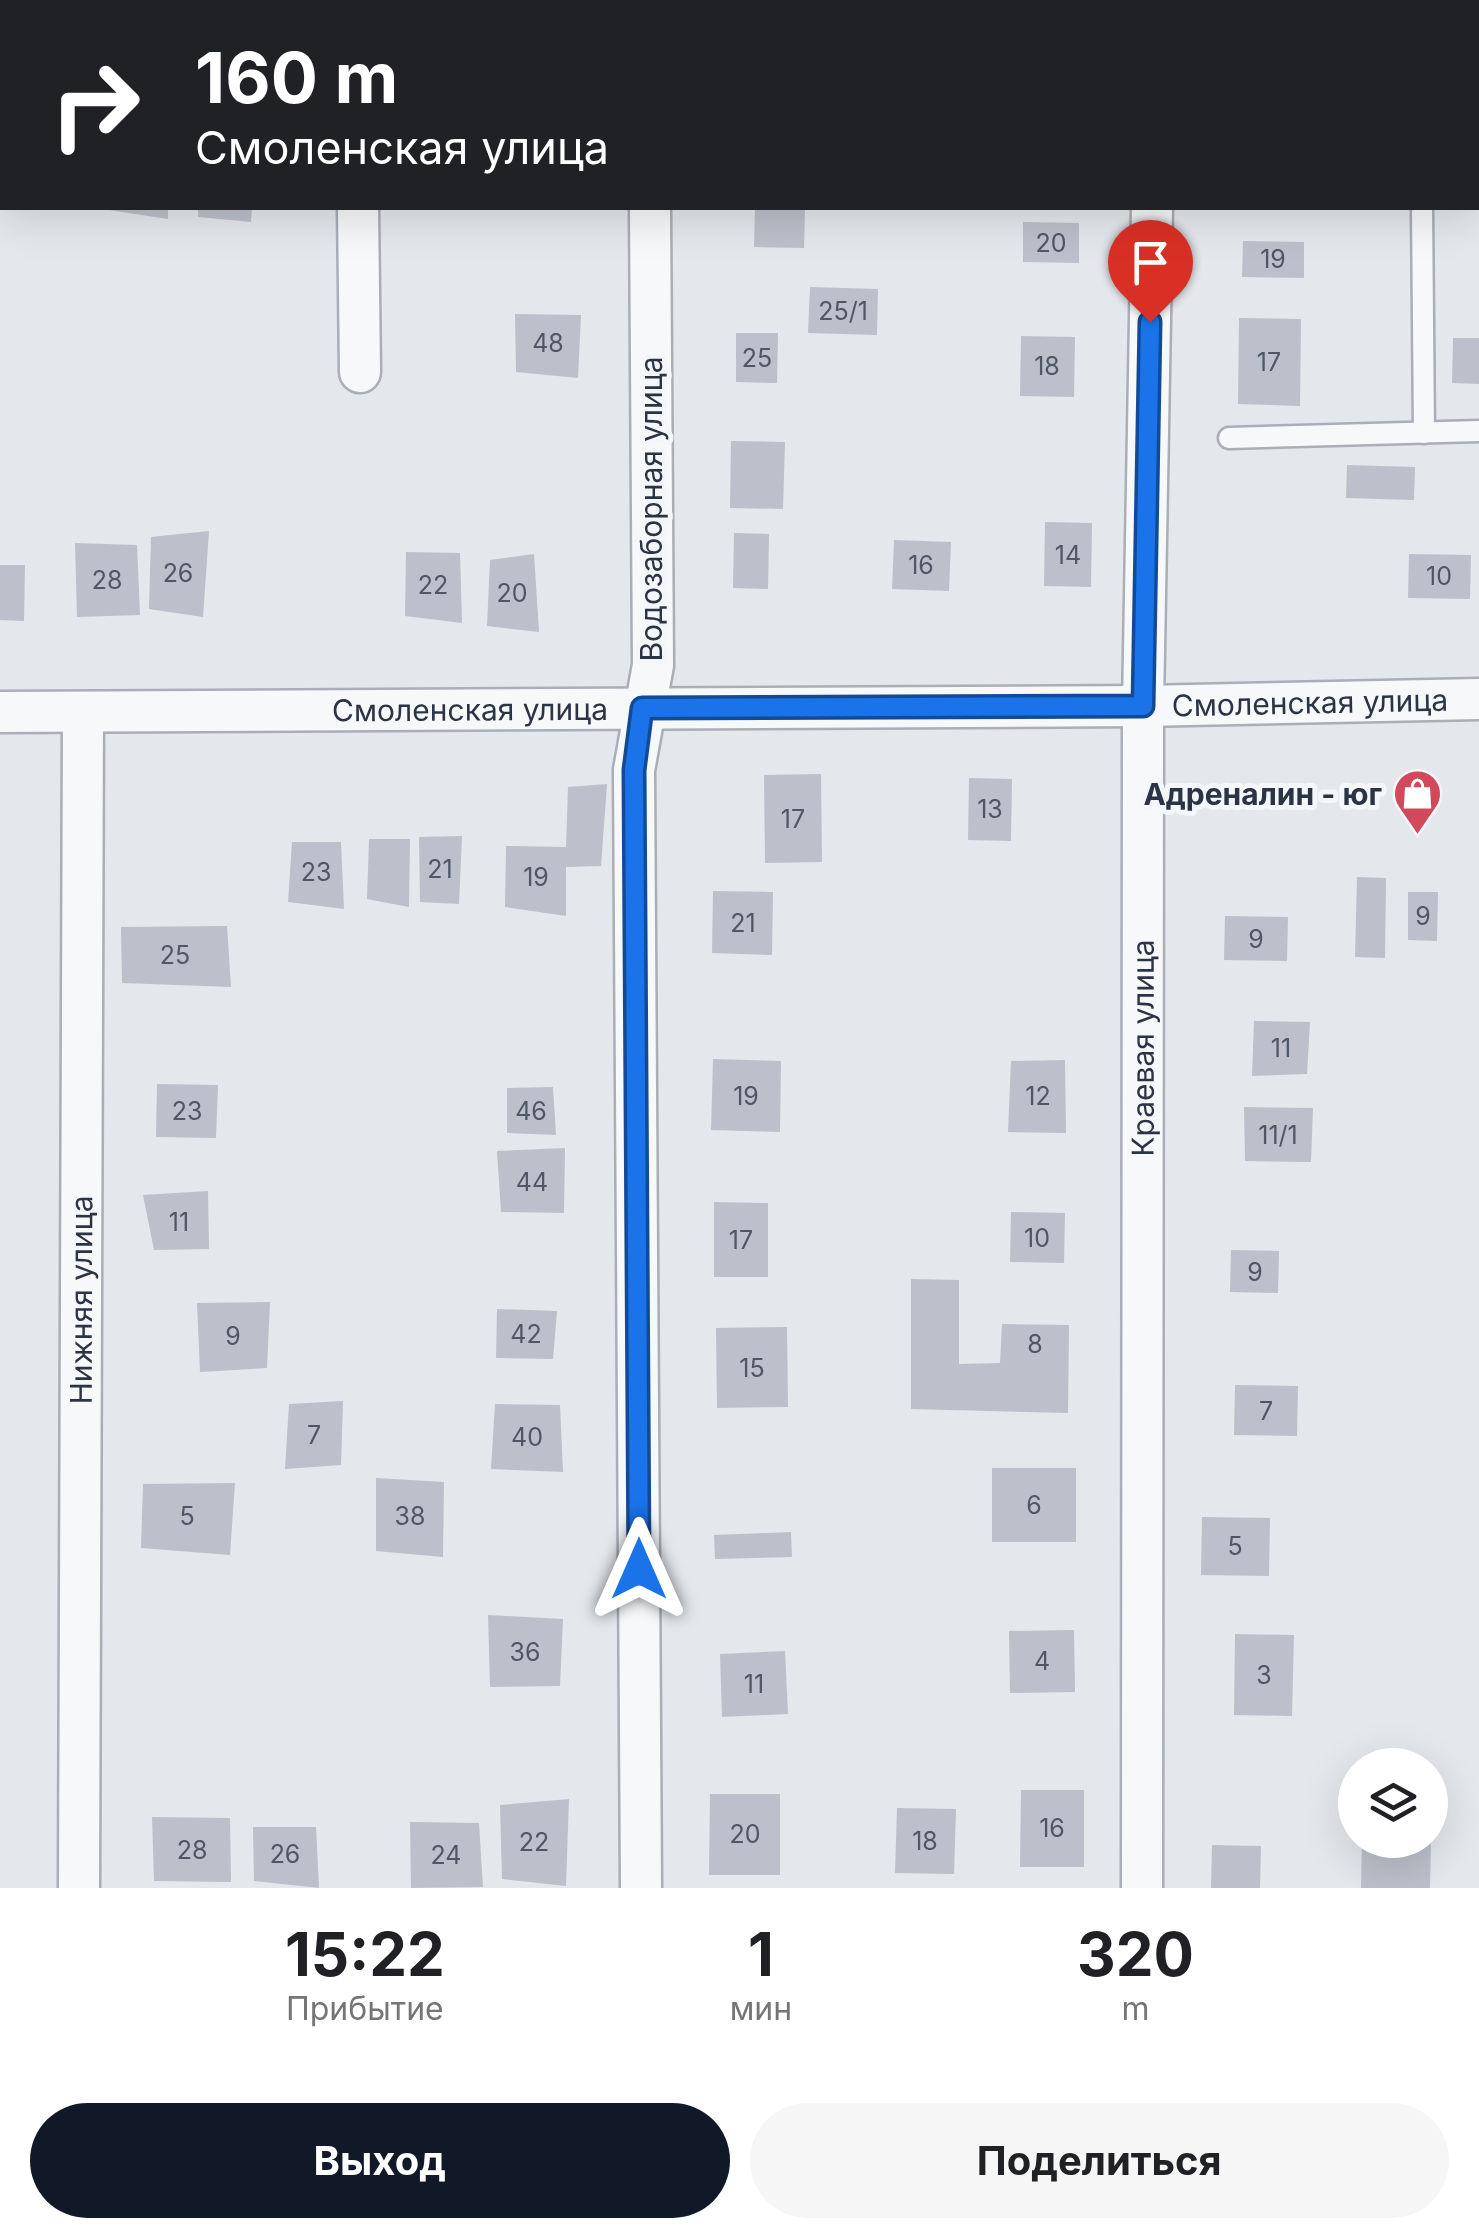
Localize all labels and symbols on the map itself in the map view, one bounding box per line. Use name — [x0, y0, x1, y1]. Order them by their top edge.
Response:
pin — [1108, 220, 1193, 323]
house number: 20 — [1035, 228, 1067, 258]
house number: 19 — [1260, 244, 1286, 274]
house number: 25/1 — [818, 296, 868, 326]
house number: 48 — [532, 328, 564, 358]
house number: 25 — [742, 343, 772, 373]
house number: 17 — [1257, 347, 1281, 377]
house number: 18 — [1034, 351, 1060, 381]
street label: Водозаборная улица — [633, 356, 669, 662]
house number: 14 — [1055, 540, 1081, 570]
house number: 16 — [908, 550, 934, 580]
house number: 26 — [163, 558, 193, 588]
house number: 10 — [1426, 561, 1452, 591]
house number: 28 — [92, 565, 122, 595]
house number: 22 — [418, 570, 448, 600]
house number: 20 — [496, 578, 528, 608]
street label: Смоленская улица — [1172, 682, 1448, 723]
street label: Смоленская улица — [332, 691, 608, 728]
shop icon: Адреналин - юг — [1391, 768, 1443, 836]
place label: Адреналин - юг — [1143, 776, 1382, 812]
house number: 13 — [977, 794, 1003, 824]
house number: 17 — [781, 804, 805, 834]
house number: 21 — [427, 854, 453, 884]
house number: 23 — [301, 857, 331, 887]
house number: 19 — [523, 862, 549, 892]
house number: 9 — [1415, 901, 1431, 931]
house number: 21 — [730, 908, 756, 938]
house number: 9 — [1248, 924, 1264, 954]
street label: Краевая улица — [1125, 939, 1161, 1157]
house number: 25 — [160, 940, 190, 970]
house number: 11 — [1271, 1033, 1291, 1063]
house number: 19 — [733, 1081, 759, 1111]
house number: 12 — [1025, 1081, 1051, 1111]
house number: 23 — [172, 1096, 202, 1126]
house number: 46 — [515, 1096, 547, 1126]
house number: 11/1 — [1258, 1120, 1298, 1150]
house number: 44 — [516, 1167, 548, 1197]
street label: Нижняя улица — [63, 1195, 99, 1405]
house number: 11 — [169, 1207, 189, 1237]
house number: 10 — [1024, 1223, 1050, 1253]
house number: 17 — [729, 1225, 753, 1255]
house number: 9 — [1247, 1257, 1263, 1287]
house number: 42 — [510, 1319, 542, 1349]
house number: 9 — [225, 1321, 241, 1351]
house number: 8 — [1027, 1329, 1043, 1359]
house number: 15 — [739, 1353, 765, 1383]
house number: 7 — [1259, 1396, 1273, 1426]
house number: 7 — [307, 1420, 321, 1450]
house number: 40 — [511, 1422, 543, 1452]
house number: 6 — [1026, 1490, 1042, 1520]
house number: 5 — [179, 1501, 195, 1531]
house number: 38 — [395, 1501, 425, 1531]
position arrow — [587, 1517, 691, 1621]
house number: 5 — [1227, 1531, 1243, 1561]
house number: 36 — [510, 1637, 540, 1667]
house number: 4 — [1034, 1646, 1050, 1676]
house number: 3 — [1256, 1660, 1272, 1690]
house number: 11 — [744, 1669, 764, 1699]
house number: 16 — [1039, 1813, 1065, 1843]
house number: 20 — [729, 1819, 761, 1849]
house number: 18 — [912, 1826, 938, 1856]
house number: 22 — [519, 1827, 549, 1857]
house number: 28 — [177, 1835, 207, 1865]
house number: 26 — [270, 1839, 300, 1869]
house number: 24 — [430, 1840, 462, 1870]

